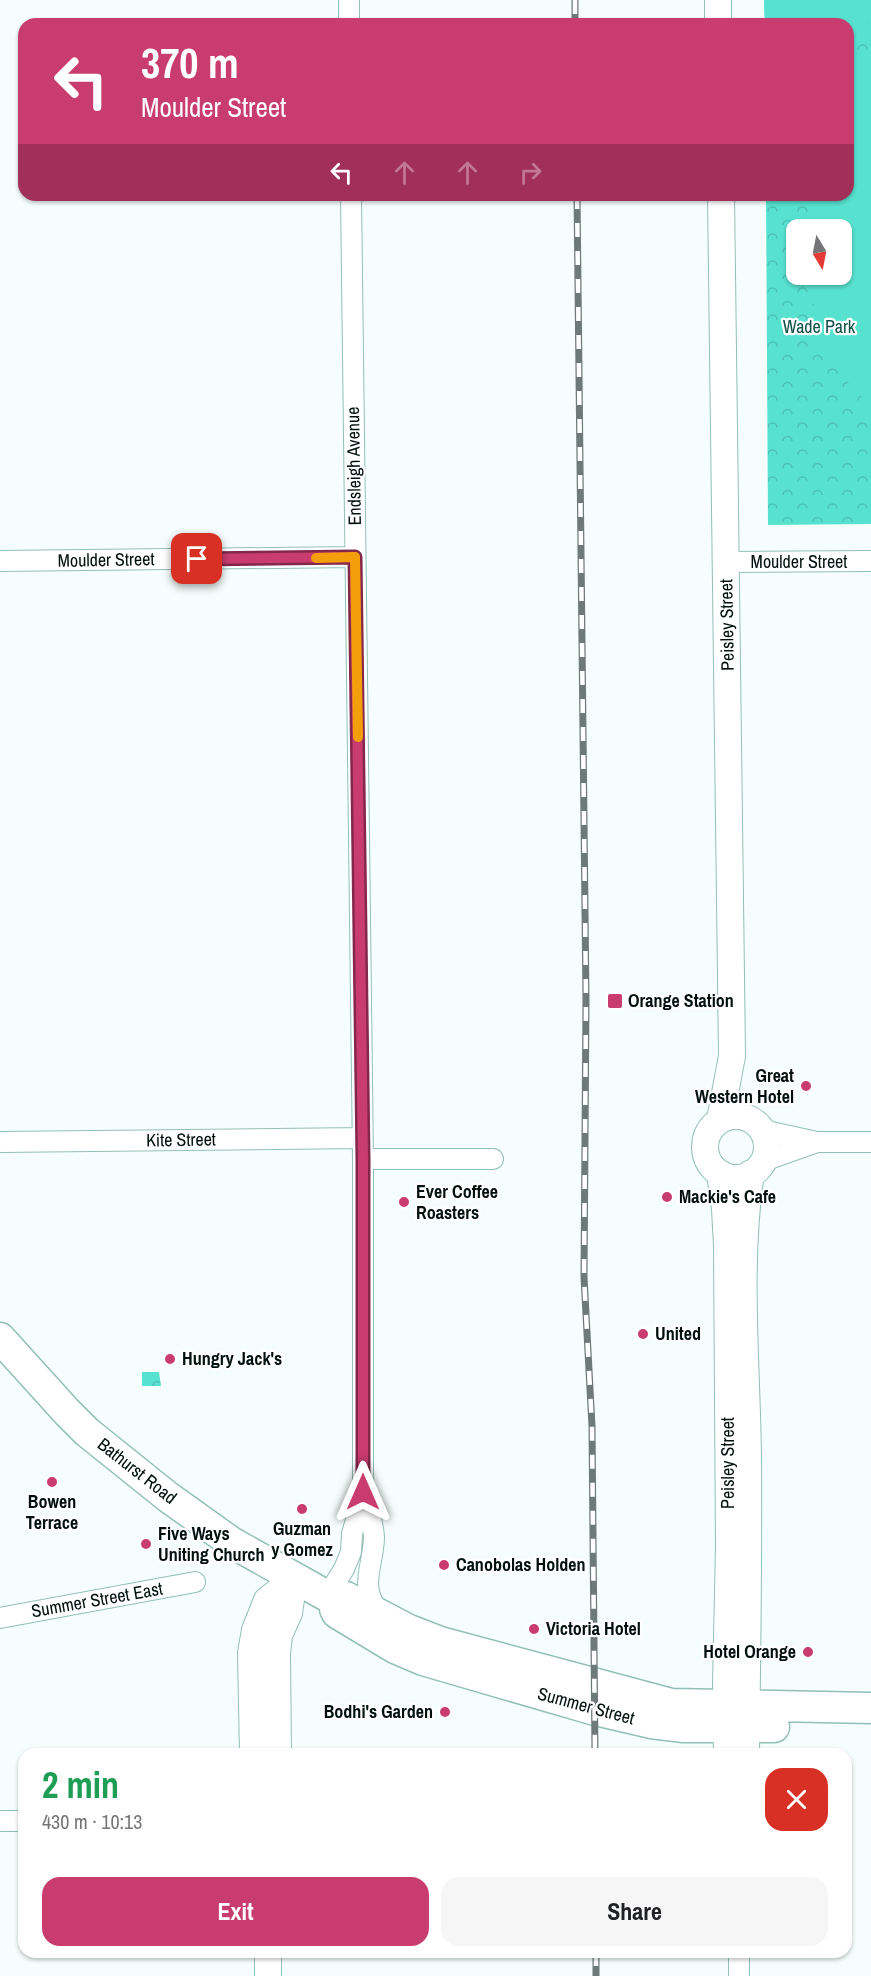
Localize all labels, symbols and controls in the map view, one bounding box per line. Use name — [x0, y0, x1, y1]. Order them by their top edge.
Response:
text: 370 m — [141, 35, 239, 91]
icon: left — [42, 42, 120, 120]
text: Moulder Street — [141, 89, 286, 125]
icon: left — [325, 156, 358, 189]
icon: ahead — [388, 156, 421, 189]
icon: ahead — [451, 156, 484, 189]
icon: right — [514, 156, 547, 189]
north arrow — [786, 219, 852, 285]
map controls — [786, 219, 852, 285]
park label: Wade Park — [783, 314, 856, 339]
street label: Endsleigh Avenue — [340, 406, 367, 526]
pin — [171, 533, 222, 584]
icon: arrive — [180, 542, 213, 575]
street label: Moulder Street — [57, 546, 155, 573]
street label: Moulder Street — [751, 549, 847, 574]
street label: Peisley Street — [713, 579, 740, 671]
place label: Orange Station — [628, 988, 734, 1013]
marker: Orange Station — [606, 992, 624, 1010]
place label: Great Western Hotel — [695, 1063, 794, 1109]
marker: Great Western Hotel — [799, 1079, 813, 1093]
street label: Kite Street — [146, 1126, 216, 1153]
place label: Ever Coffee Roasters — [416, 1179, 498, 1225]
place label: Mackie's Cafe — [679, 1184, 776, 1209]
marker: Mackie's Cafe — [660, 1190, 674, 1204]
marker: Ever Coffee Roasters — [397, 1195, 411, 1209]
place label: United — [655, 1321, 701, 1346]
marker: United — [636, 1327, 650, 1341]
place label: Hungry Jack's — [182, 1346, 282, 1371]
marker: Hungry Jack's — [163, 1352, 177, 1366]
street label: Peisley Street — [715, 1417, 740, 1509]
street label: Bathurst Road — [92, 1432, 182, 1510]
position arrow — [331, 1460, 395, 1524]
marker: Bowen Terrace — [45, 1475, 59, 1489]
place label: Bowen Terrace — [26, 1489, 78, 1535]
marker: Guzman y Gomez — [295, 1502, 309, 1516]
place label: Guzman y Gomez — [271, 1516, 333, 1562]
place label: Five Ways Uniting Church — [158, 1521, 265, 1567]
marker: Five Ways Uniting Church — [139, 1537, 153, 1551]
place label: Canobolas Holden — [456, 1552, 586, 1577]
marker: Canobolas Holden — [437, 1558, 451, 1572]
street label: Summer Street East — [29, 1576, 165, 1623]
place label: Victoria Hotel — [546, 1616, 641, 1641]
marker: Victoria Hotel — [527, 1622, 541, 1636]
place label: Hotel Orange — [703, 1639, 796, 1664]
marker: Hotel Orange — [801, 1645, 815, 1659]
street label: Summer Street — [535, 1681, 637, 1730]
place label: Bodhi's Garden — [324, 1699, 433, 1724]
marker: Bodhi's Garden — [438, 1705, 452, 1719]
text: 2 min — [42, 1761, 119, 1809]
button: close — [765, 1768, 828, 1831]
text: 430 m · 10:13 — [42, 1808, 142, 1835]
button: Exit — [42, 1877, 429, 1946]
button: Share — [441, 1877, 828, 1946]

